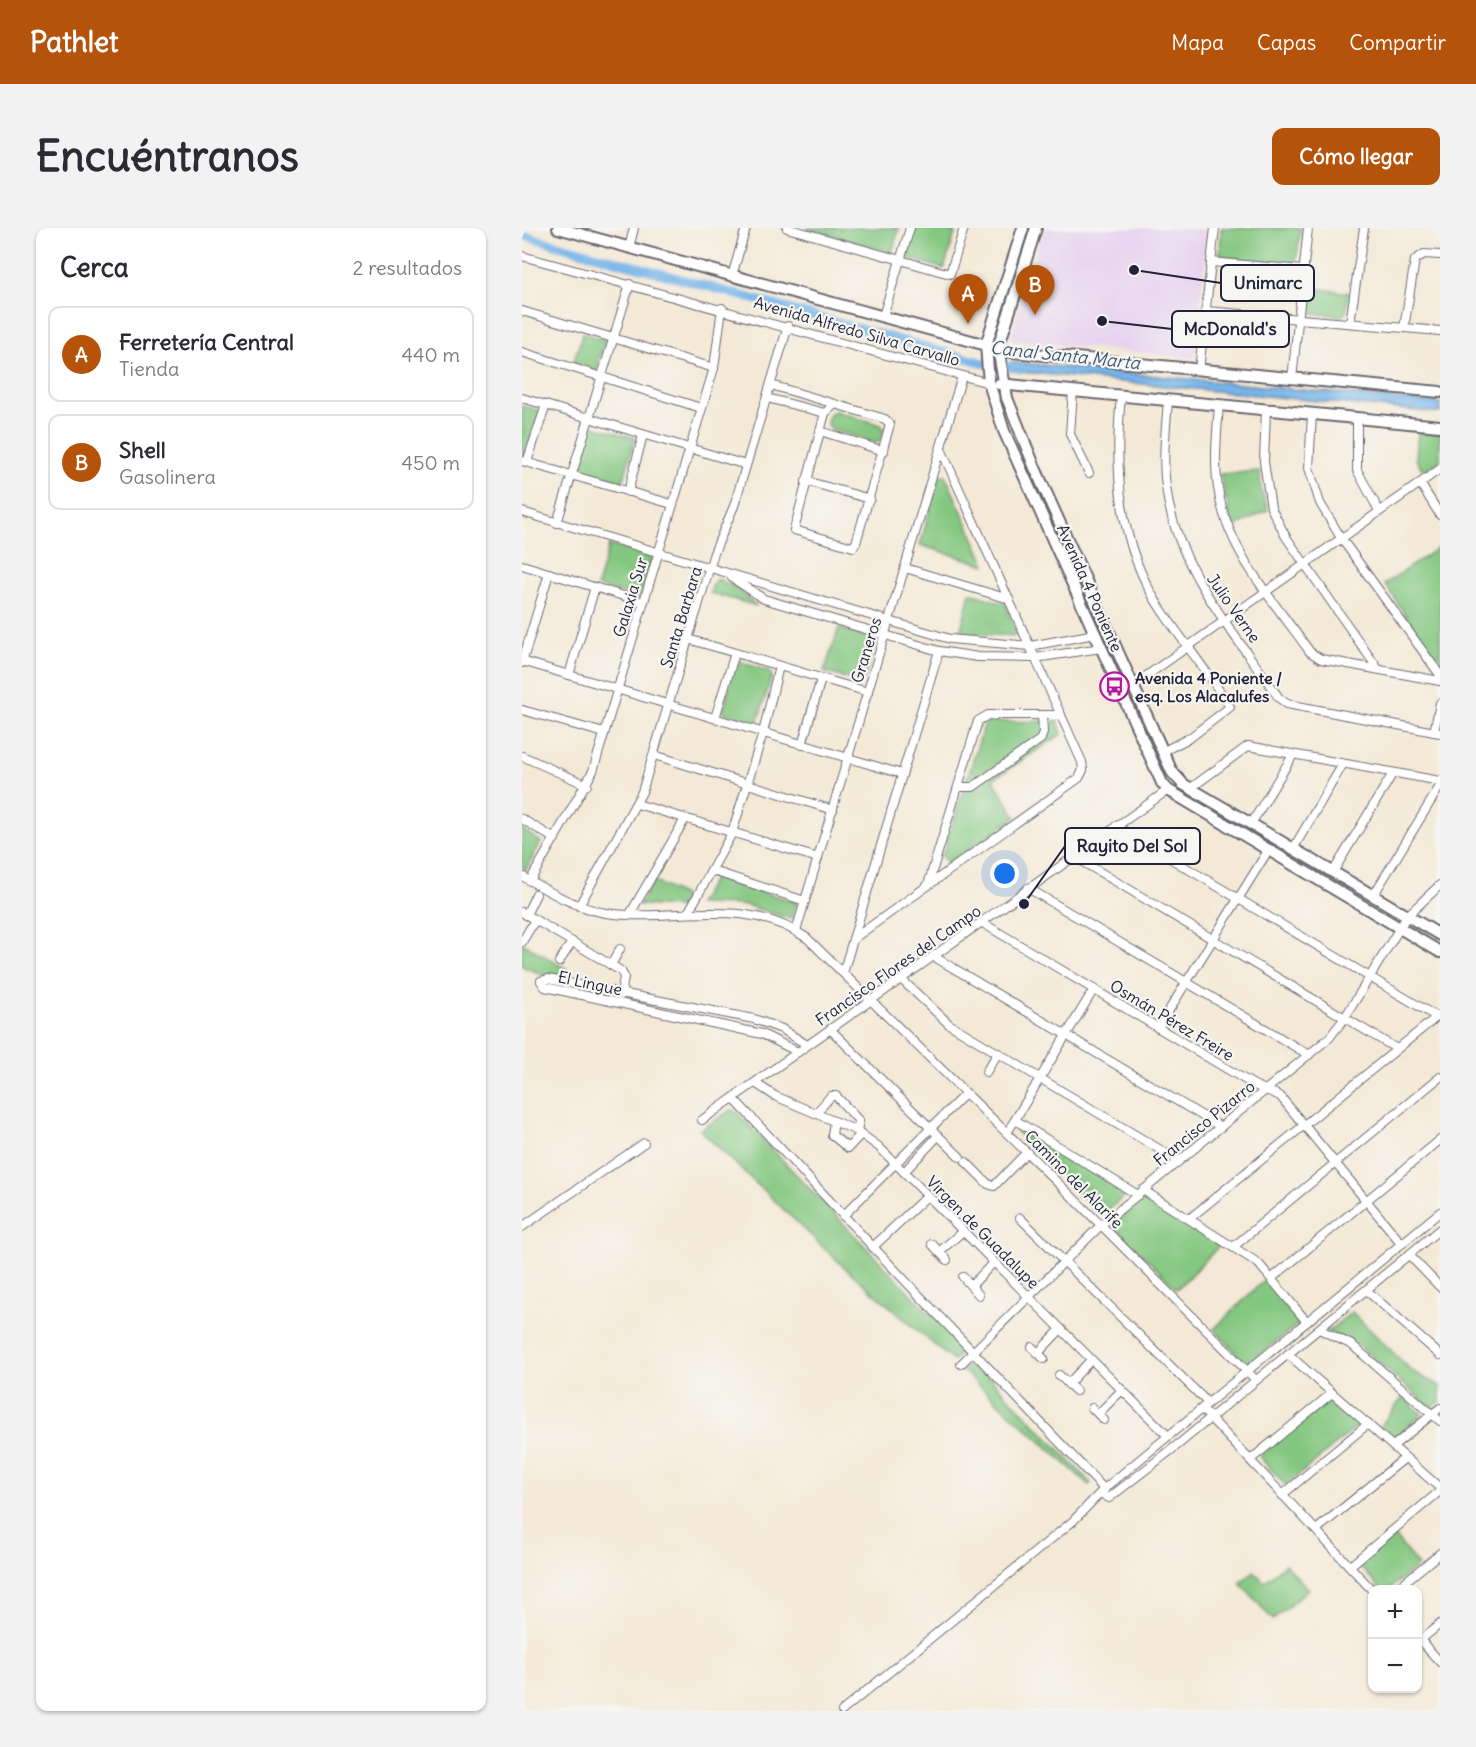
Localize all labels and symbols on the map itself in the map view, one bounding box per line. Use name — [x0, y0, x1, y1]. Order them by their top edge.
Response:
callout: Unimarc — [1221, 265, 1314, 301]
pin: B — [1016, 266, 1054, 315]
text: Unimarc — [1234, 271, 1303, 294]
pin: A — [948, 274, 988, 324]
street label: Avenida Alfredo Silva Carvallo — [752, 292, 962, 370]
callout: McDonald's — [1172, 311, 1289, 347]
text: McDonald's — [1183, 317, 1277, 340]
water label: Canal Santa Marta — [989, 336, 1143, 374]
street label: Avenida 4 Poniente — [1053, 521, 1127, 655]
street label: Galaxia Sur — [608, 554, 652, 639]
street label: Santa Barbara — [656, 564, 706, 670]
street label: Julio Verne — [1203, 570, 1265, 646]
street label: Graneros — [847, 615, 885, 685]
place label: Avenida 4 Poniente / esq. Los Alacalufes — [1135, 668, 1282, 707]
bus stop icon: Avenida 4 Poniente / esq. Los Alacalufes — [1098, 671, 1130, 703]
callout: Rayito Del Sol — [1065, 828, 1200, 864]
text: Rayito Del Sol — [1076, 834, 1188, 857]
your location — [990, 859, 1019, 888]
street label: Francisco Flores del Campo — [811, 900, 985, 1030]
street label: El Lingue — [556, 966, 624, 1000]
street label: Osmán Pérez Freire — [1106, 975, 1238, 1065]
street label: Francisco Pizarro — [1149, 1076, 1259, 1170]
street label: Camino del Alarife — [1021, 1126, 1127, 1232]
street label: Virgen de Guadalupe — [922, 1171, 1044, 1293]

